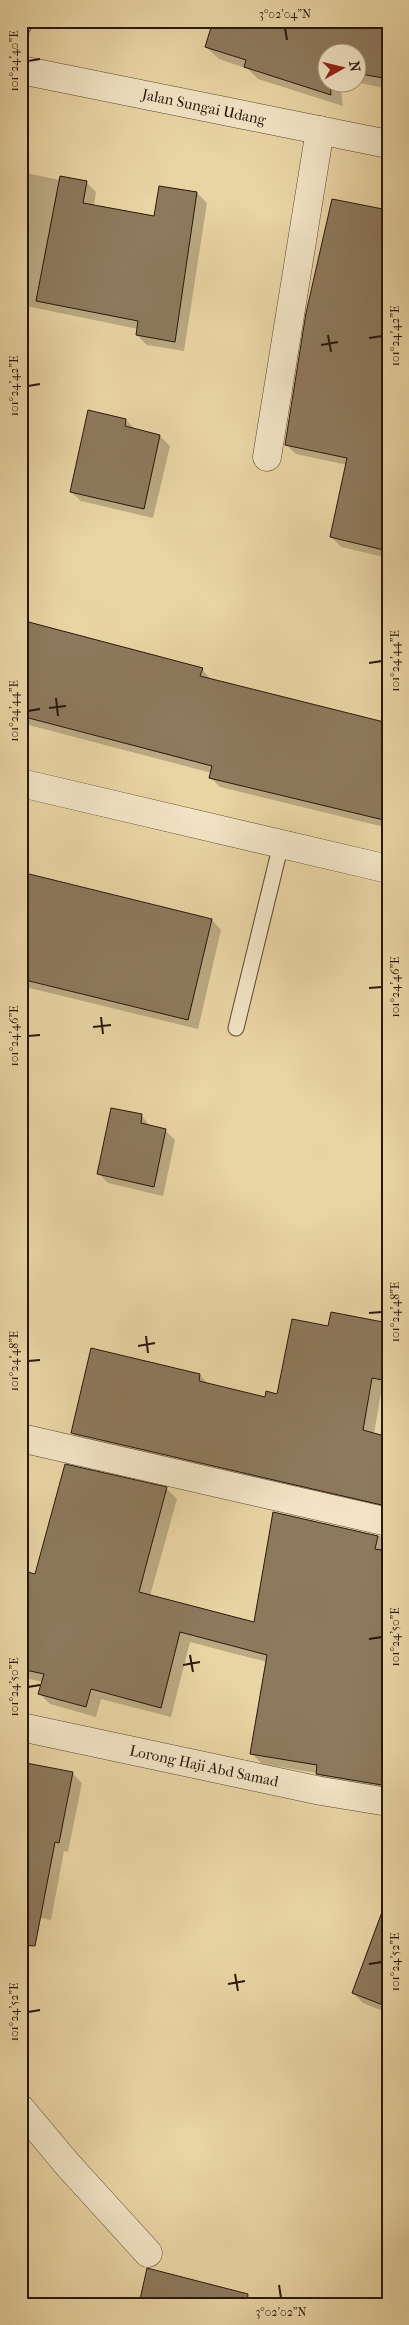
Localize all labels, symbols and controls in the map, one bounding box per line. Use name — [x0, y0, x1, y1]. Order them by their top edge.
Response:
text: 3°02'04"N — [259, 7, 311, 21]
text: 101°24'40"E — [7, 31, 21, 91]
north arrow — [316, 42, 366, 92]
text: N — [345, 60, 364, 73]
street label: Jalan Sungai Udang — [139, 85, 269, 129]
text: 101°24'42"E — [388, 306, 402, 366]
text: 101°24'42"E — [7, 356, 21, 416]
text: 101°24'44"E — [388, 630, 402, 692]
text: 101°24'44"E — [7, 680, 21, 742]
text: 101°24'46"E — [388, 957, 402, 1017]
text: 101°24'46"E — [7, 1006, 21, 1066]
text: 101°24'48"E — [388, 1282, 402, 1342]
text: 101°24'48"E — [7, 1331, 21, 1391]
text: 101°24'50"E — [388, 1607, 402, 1667]
text: 101°24'50"E — [7, 1657, 21, 1717]
street label: Lorong Haji Abd Samad — [128, 1741, 281, 1791]
text: 101°24'52"E — [388, 1933, 402, 1991]
text: 101°24'52"E — [7, 1983, 21, 2041]
text: 3°02'02"N — [255, 2305, 307, 2319]

